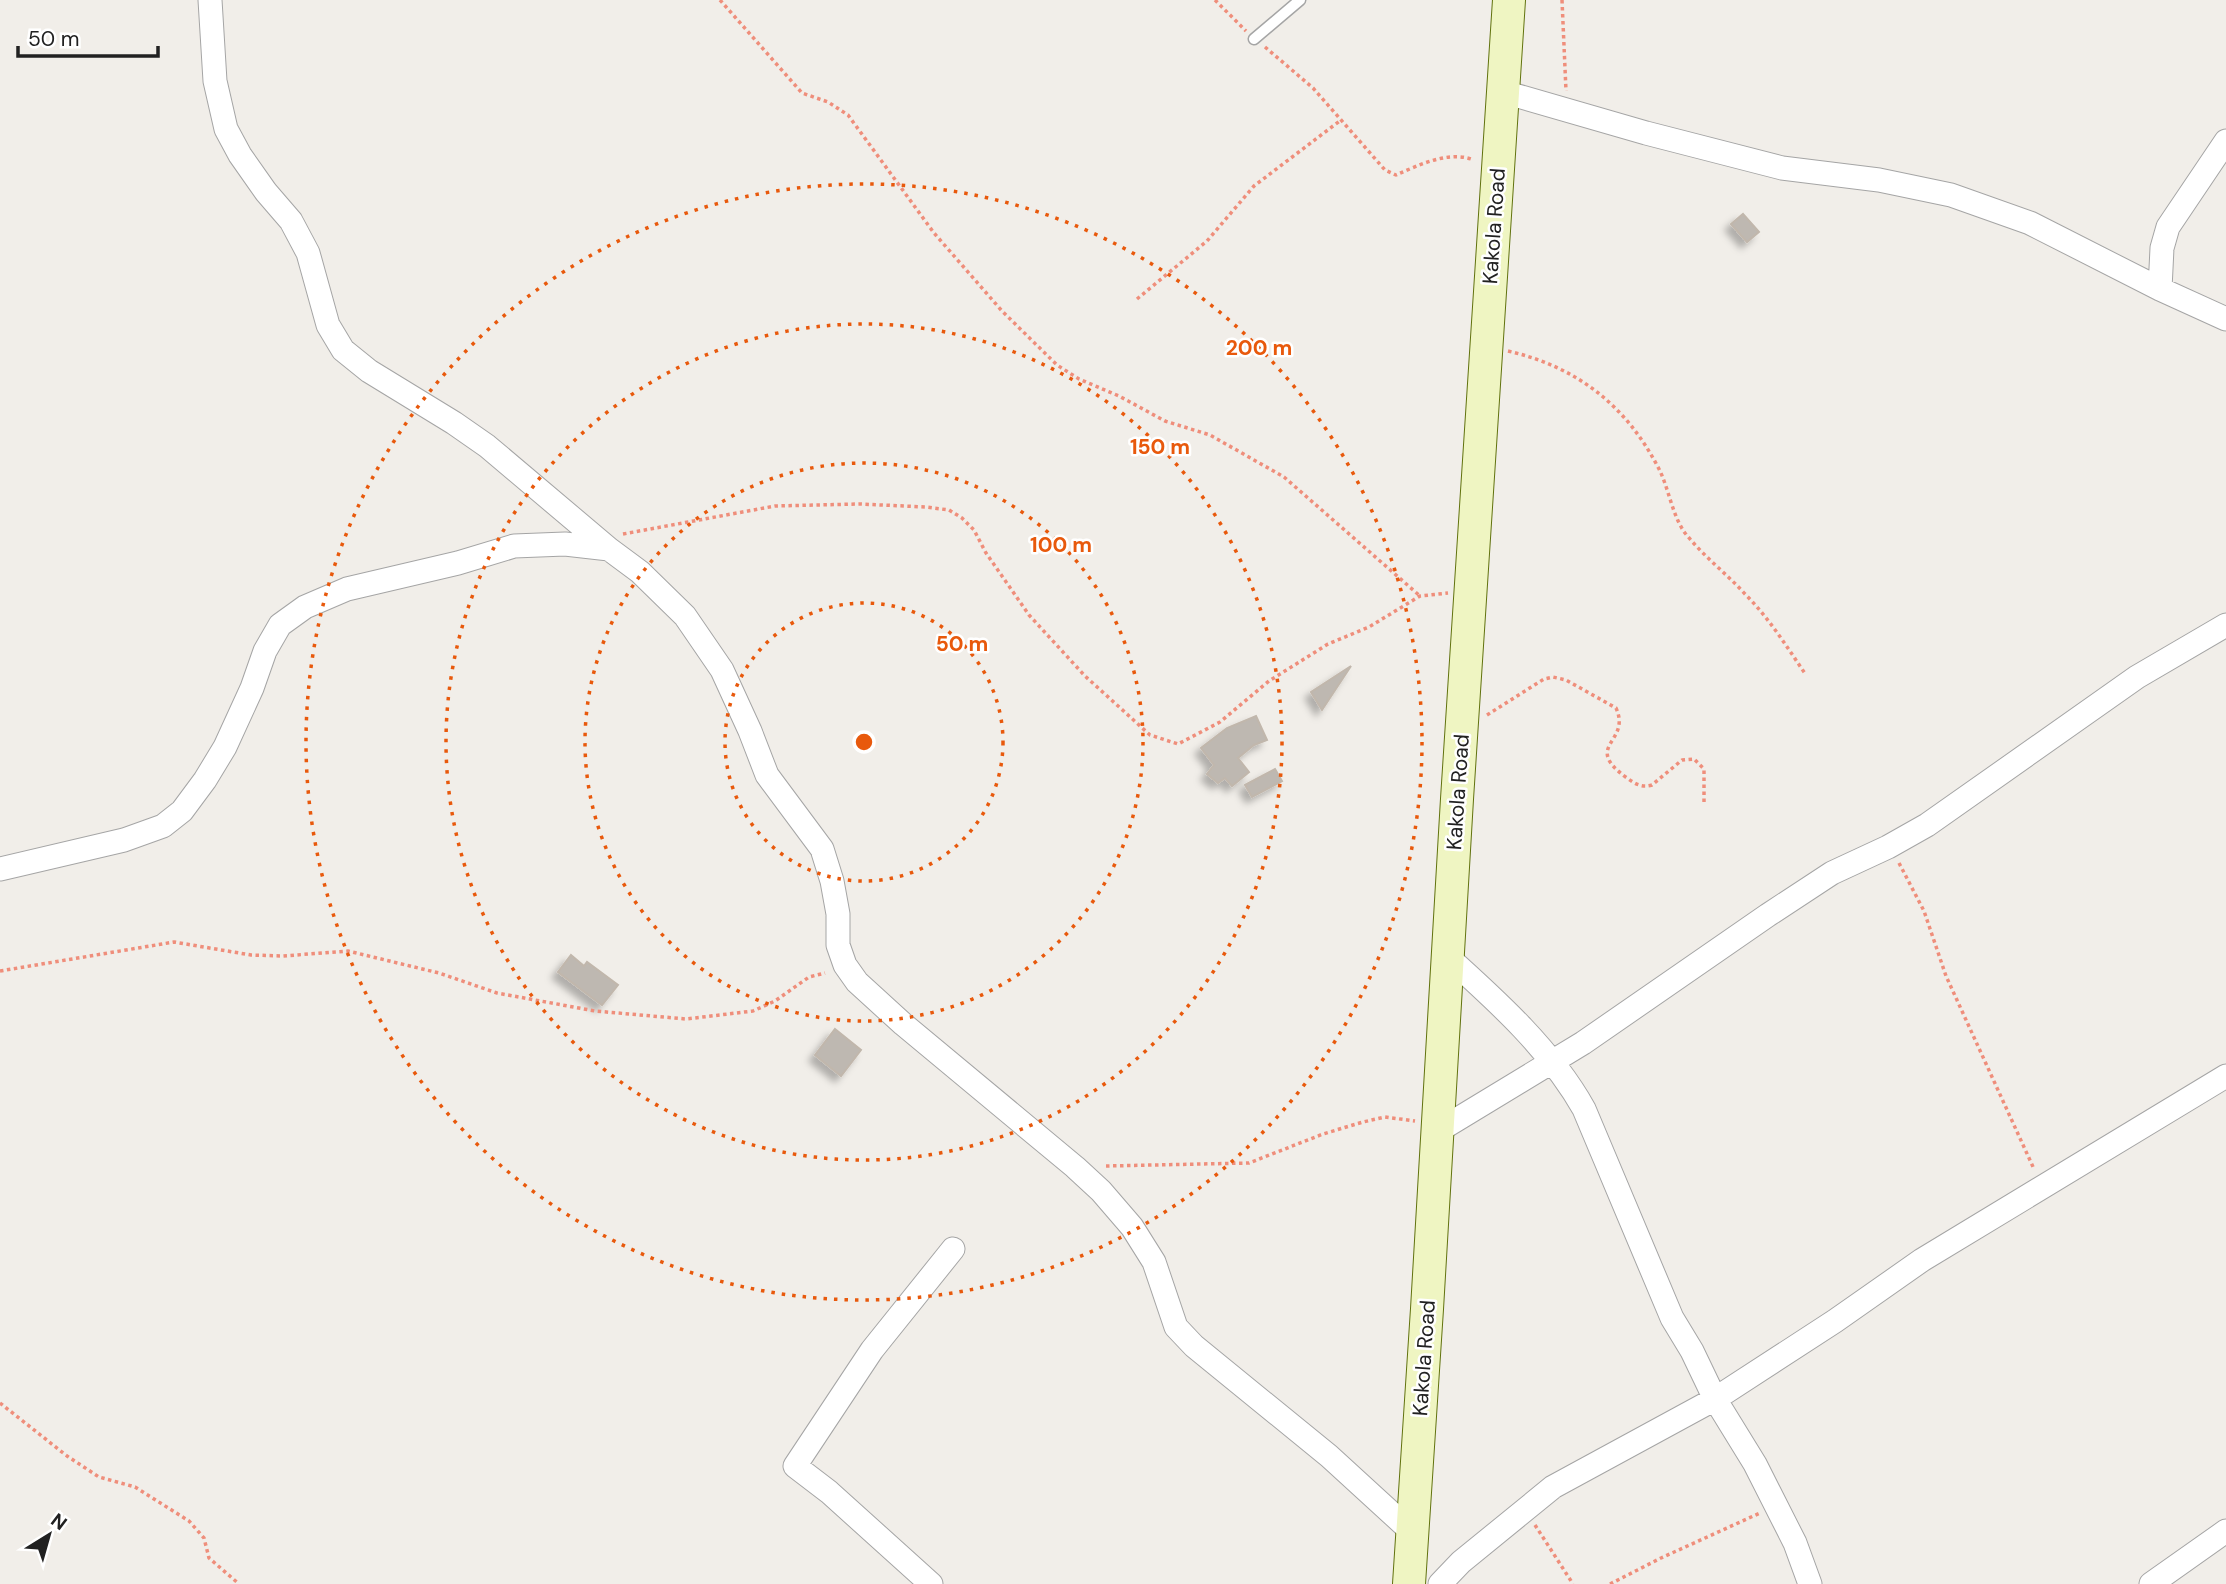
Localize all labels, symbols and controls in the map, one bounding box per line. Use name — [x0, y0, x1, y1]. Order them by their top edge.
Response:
scale bar — [18, 14, 158, 58]
text: 50 m — [28, 25, 79, 53]
street label: Kakola Road — [1476, 167, 1512, 285]
text: 200 m — [1226, 334, 1292, 362]
text: 150 m — [1130, 433, 1190, 461]
text: 100 m — [1030, 531, 1092, 559]
text: 50 m — [936, 630, 988, 658]
centre of rings — [852, 730, 876, 754]
street label: Kakola Road — [1440, 733, 1476, 851]
street label: Kakola Road — [1406, 1299, 1442, 1417]
north arrow — [14, 1500, 84, 1570]
text: N — [46, 1508, 72, 1536]

